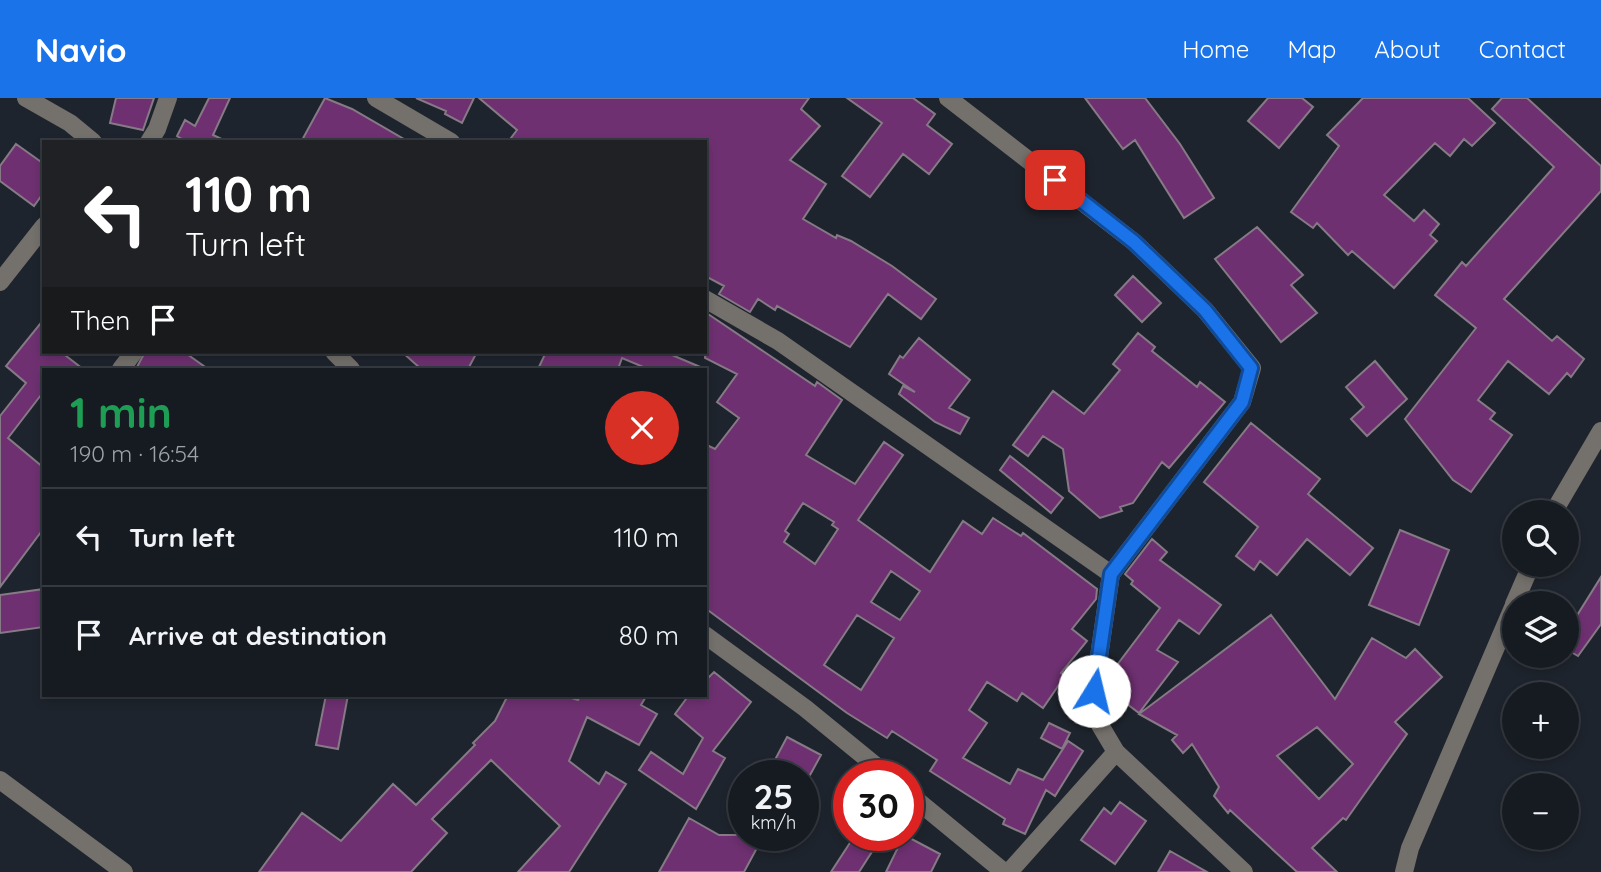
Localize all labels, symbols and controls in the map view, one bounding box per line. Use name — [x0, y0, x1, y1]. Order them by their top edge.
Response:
text: Navio — [35, 29, 127, 70]
text: Home — [1182, 34, 1249, 64]
text: Map — [1287, 34, 1336, 64]
text: About — [1374, 34, 1441, 64]
text: Contact — [1479, 34, 1566, 64]
pin — [1025, 150, 1085, 210]
icon: arrive — [1036, 161, 1074, 199]
text: 110 m — [185, 163, 312, 224]
icon: left — [70, 168, 161, 259]
text: Turn left — [185, 224, 306, 264]
icon: arrive — [144, 301, 182, 339]
text: Then — [70, 304, 130, 337]
text: 1 min — [70, 386, 172, 439]
button: close — [605, 391, 679, 465]
text: 190 m · 16:54 — [70, 439, 199, 468]
map controls — [1502, 500, 1579, 850]
button: search — [1502, 500, 1579, 577]
icon: left — [70, 518, 108, 556]
text: Turn left — [129, 521, 236, 554]
text: 110 m — [613, 521, 679, 554]
button: layers — [1502, 591, 1579, 668]
icon: arrive — [70, 616, 108, 654]
text: Arrive at destination — [129, 619, 387, 652]
text: 80 m — [619, 619, 679, 652]
position arrow — [1057, 654, 1131, 728]
button: + — [1502, 682, 1579, 759]
speed limit sign: 30 — [833, 760, 924, 851]
button: − — [1502, 773, 1579, 850]
text: 25 — [753, 774, 794, 818]
text: km/h — [751, 811, 796, 834]

